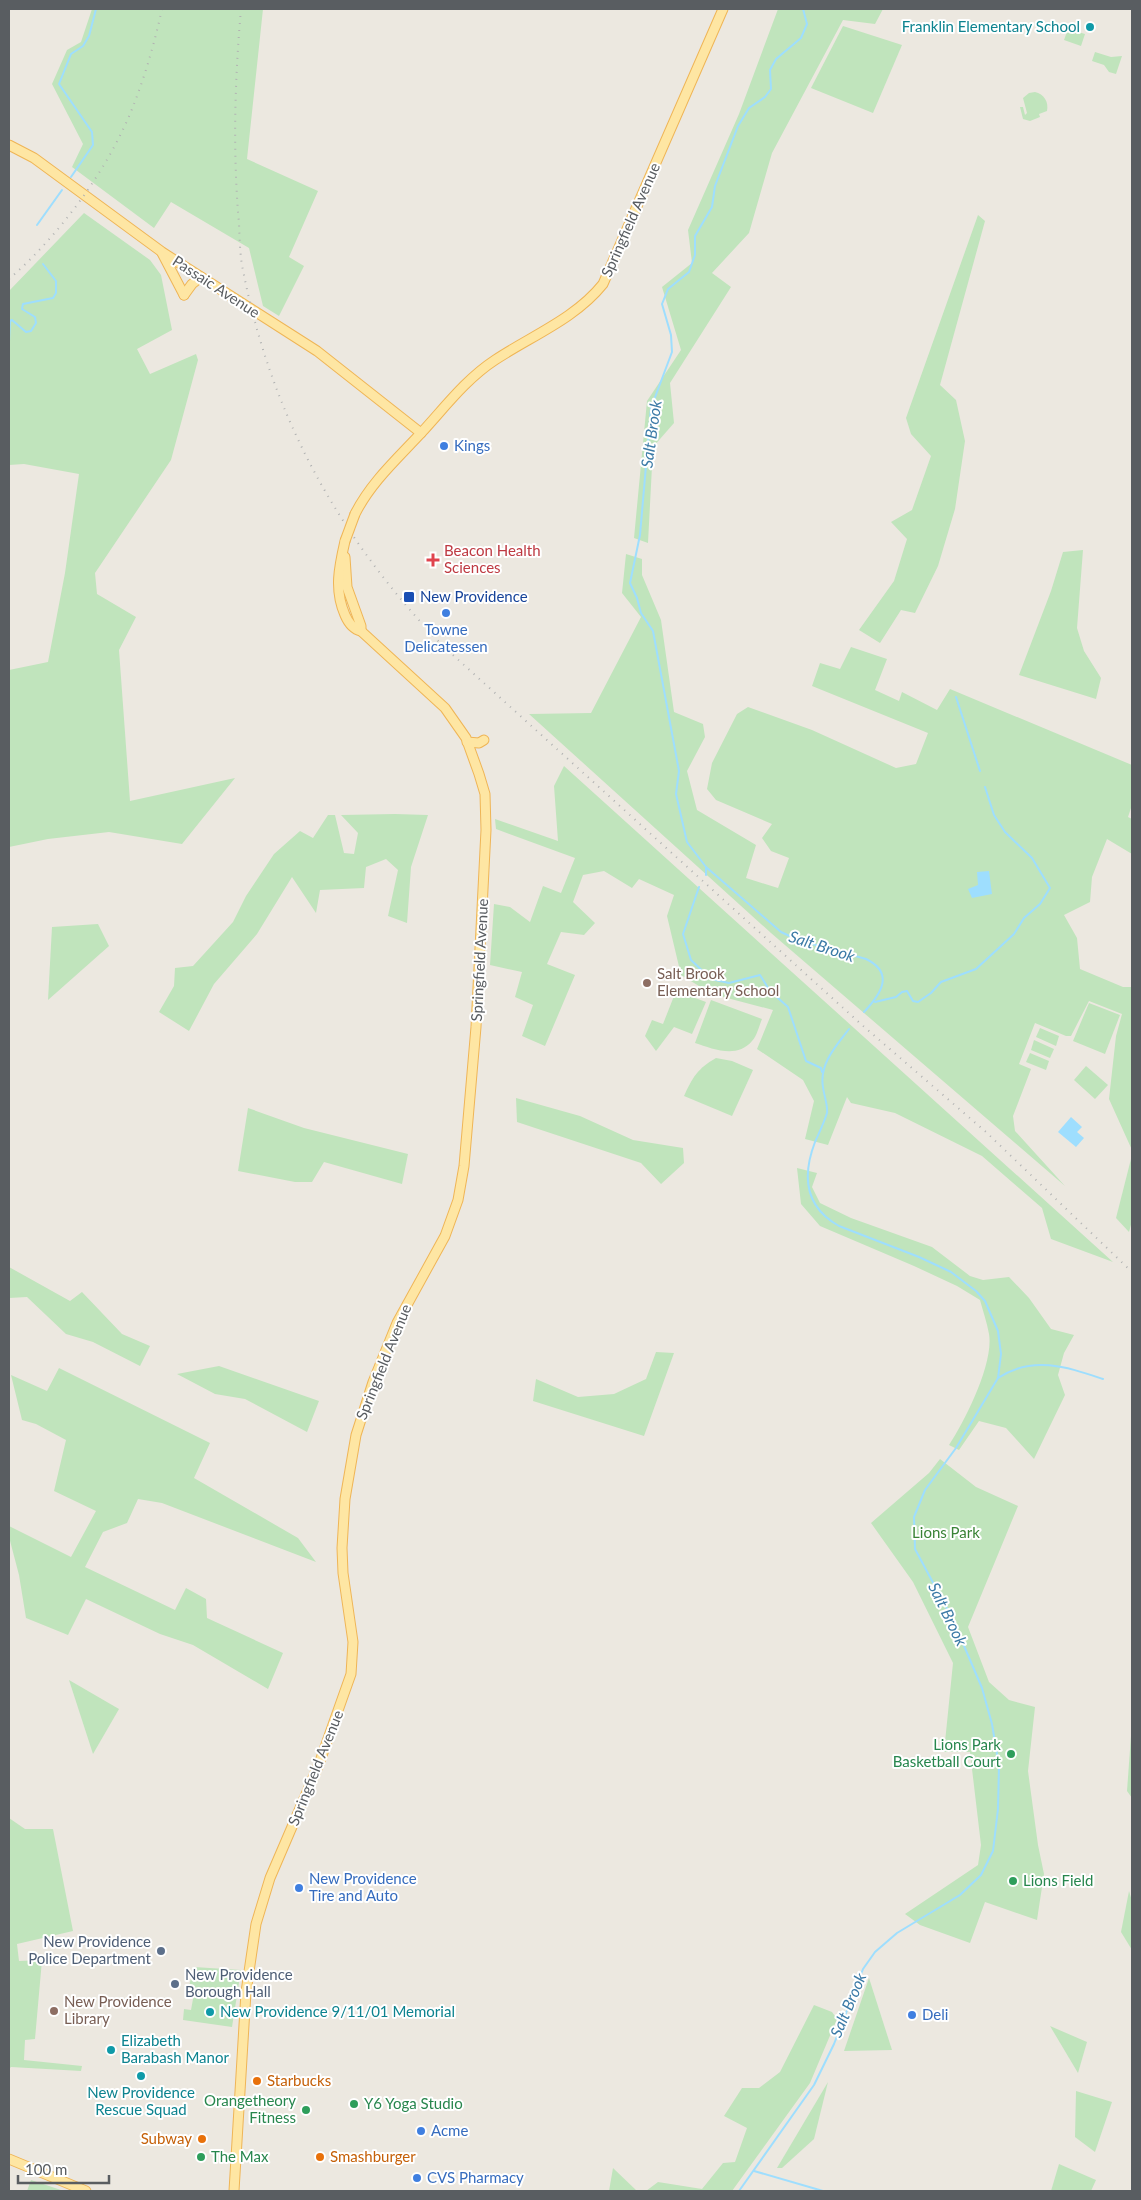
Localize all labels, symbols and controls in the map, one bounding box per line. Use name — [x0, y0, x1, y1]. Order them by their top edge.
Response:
place label: Franklin Elementary School — [902, 17, 1080, 35]
marker: Franklin Elementary School — [1084, 21, 1096, 33]
street label: Springfield Avenue — [597, 160, 663, 279]
street label: Passaic Avenue — [170, 251, 264, 321]
water label: Salt Brook — [636, 398, 665, 469]
place label: Kings — [454, 436, 490, 454]
marker: Kings — [438, 440, 450, 452]
place label: Beacon Health Sciences — [444, 541, 541, 576]
marker: Beacon Health Sciences — [426, 553, 440, 567]
place label: New Providence — [420, 587, 528, 605]
marker: New Providence — [402, 590, 416, 604]
marker: Towne Delicatessen — [440, 607, 452, 619]
place label: Towne Delicatessen — [404, 620, 488, 655]
street label: Springfield Avenue — [467, 898, 491, 1022]
water label: Salt Brook — [787, 926, 858, 965]
place label: Salt Brook Elementary School — [657, 964, 779, 999]
marker: Salt Brook Elementary School — [641, 977, 653, 989]
street label: Springfield Avenue — [352, 1301, 414, 1422]
park label: Lions Park — [912, 1523, 980, 1541]
water label: Salt Brook — [925, 1579, 972, 1649]
street label: Springfield Avenue — [284, 1707, 346, 1828]
place label: Lions Park Basketball Court — [893, 1735, 1002, 1770]
marker: Lions Park Basketball Court — [1005, 1748, 1017, 1760]
place label: New Providence Tire and Auto — [309, 1869, 417, 1904]
place label: Lions Field — [1023, 1871, 1093, 1889]
marker: Lions Field — [1007, 1875, 1019, 1887]
marker: New Providence Tire and Auto — [293, 1882, 305, 1894]
place label: New Providence Police Department — [28, 1932, 152, 1967]
marker: New Providence Police Department — [155, 1945, 167, 1957]
place label: New Providence Borough Hall — [185, 1965, 293, 2000]
water label: Salt Brook — [825, 1969, 870, 2040]
marker: New Providence Borough Hall — [169, 1978, 181, 1990]
place label: New Providence Library — [64, 1992, 172, 2027]
place label: New Providence 9/11/01 Memorial — [220, 2002, 455, 2020]
marker: New Providence Library — [48, 2005, 60, 2017]
place label: Deli — [922, 2005, 948, 2023]
marker: New Providence 9/11/01 Memorial — [204, 2006, 216, 2018]
marker: Deli — [906, 2009, 918, 2021]
place label: Elizabeth Barabash Manor — [121, 2031, 229, 2066]
marker: Elizabeth Barabash Manor — [105, 2044, 117, 2056]
marker: New Providence Rescue Squad — [135, 2070, 147, 2082]
place label: Starbucks — [267, 2071, 331, 2089]
marker: Starbucks — [251, 2075, 263, 2087]
place label: New Providence Rescue Squad — [87, 2083, 195, 2118]
place label: Orangetheory Fitness — [204, 2091, 296, 2126]
place label: Y6 Yoga Studio — [364, 2094, 463, 2112]
marker: Y6 Yoga Studio — [348, 2098, 360, 2110]
marker: Orangetheory Fitness — [300, 2104, 312, 2116]
place label: Acme — [431, 2121, 468, 2139]
marker: Acme — [415, 2125, 427, 2137]
place label: Subway — [141, 2129, 192, 2147]
marker: Subway — [196, 2133, 208, 2145]
place label: The Max — [211, 2147, 269, 2165]
place label: Smashburger — [330, 2147, 416, 2165]
marker: The Max — [195, 2151, 207, 2163]
marker: Smashburger — [314, 2151, 326, 2163]
scale bar — [18, 2152, 109, 2184]
text: 100 m — [25, 2160, 67, 2178]
place label: CVS Pharmacy — [427, 2168, 524, 2186]
marker: CVS Pharmacy — [411, 2172, 423, 2184]

